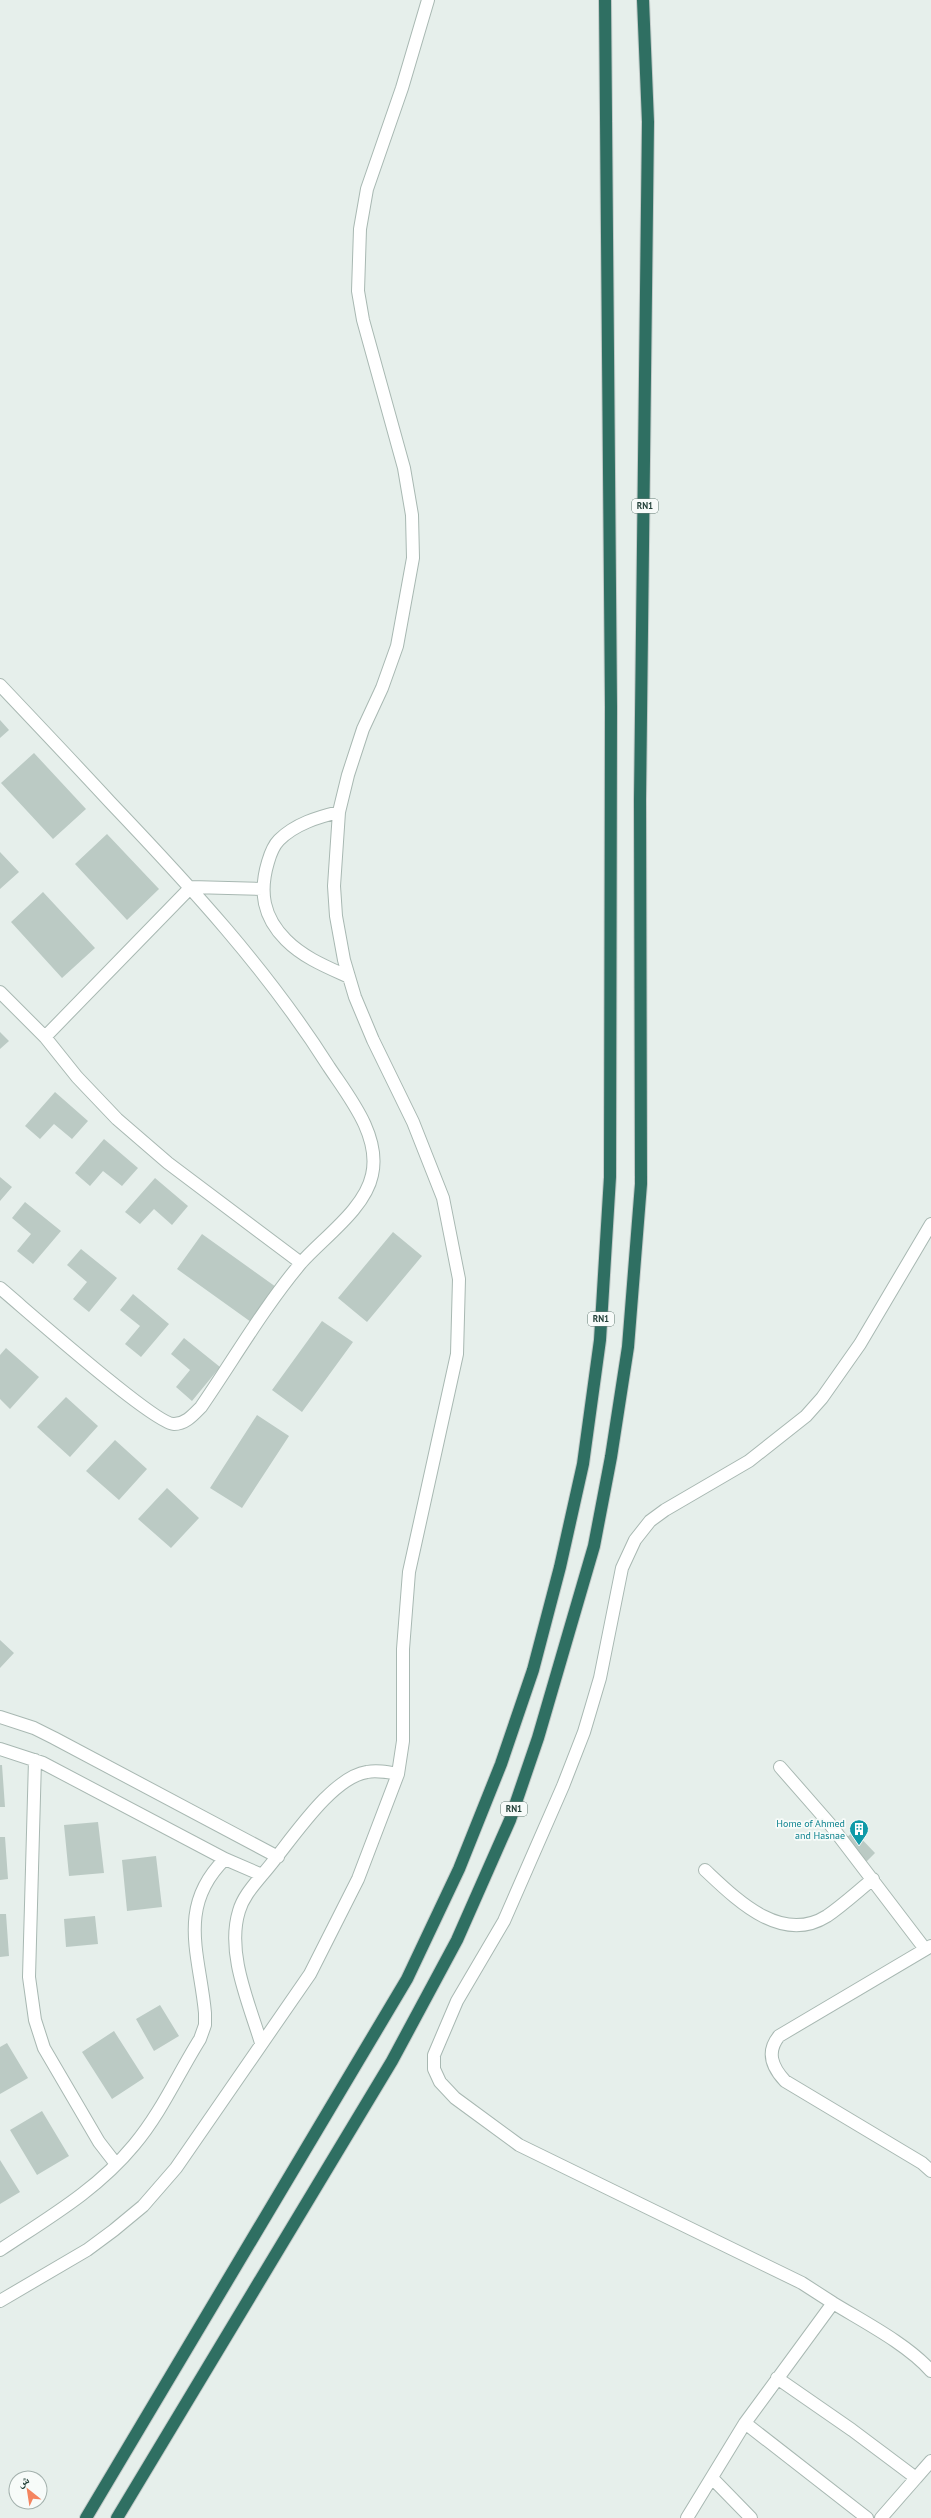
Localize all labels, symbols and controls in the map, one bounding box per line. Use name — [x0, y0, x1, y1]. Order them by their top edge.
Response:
road number: RN1 — [632, 499, 658, 513]
road number: RN1 — [588, 1312, 614, 1326]
road number: RN1 — [501, 1802, 527, 1816]
place label: Home of Ahmed and Hasnae — [776, 1817, 845, 1842]
building icon: Home of Ahmed and Hasnae — [848, 1818, 870, 1846]
north arrow — [8, 2470, 48, 2510]
text: ش — [14, 2472, 32, 2491]

